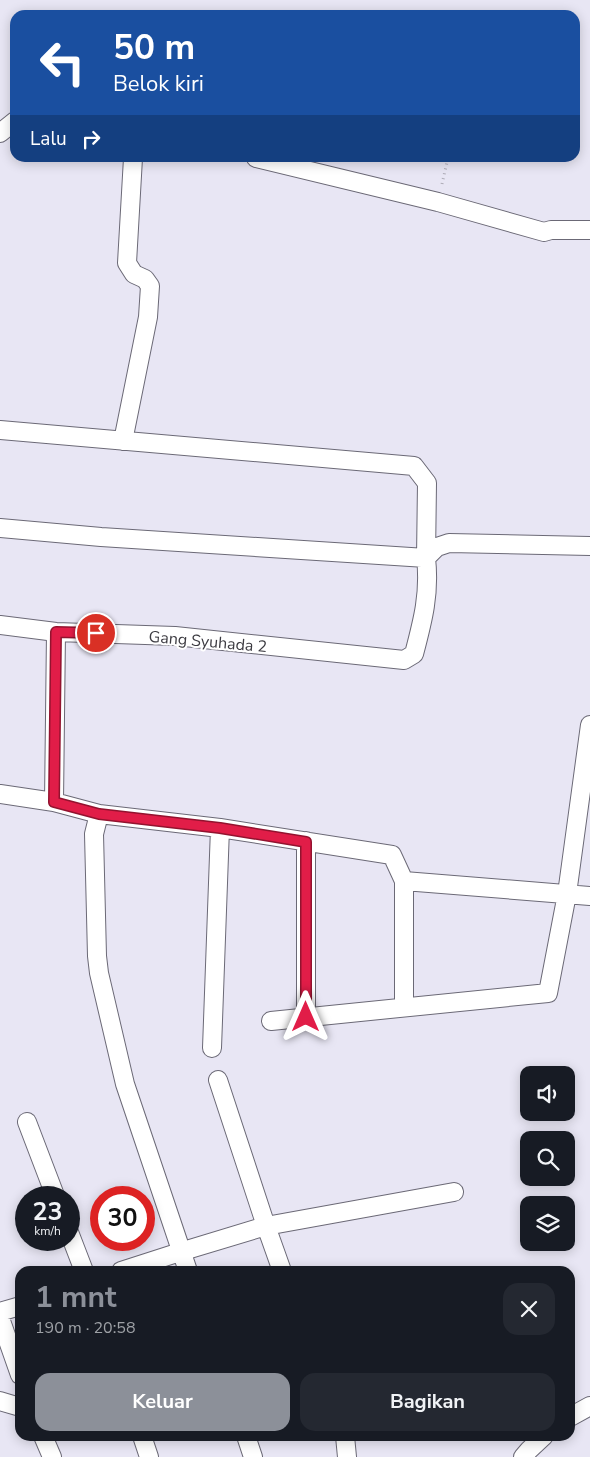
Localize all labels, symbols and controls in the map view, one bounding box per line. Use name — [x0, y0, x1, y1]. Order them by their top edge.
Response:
text: 50 m — [113, 24, 195, 71]
icon: left — [30, 30, 95, 95]
text: Belok kiri — [113, 69, 204, 99]
icon: right — [77, 125, 105, 153]
text: Lalu — [30, 126, 67, 152]
pin — [75, 612, 117, 654]
icon: arrive — [82, 619, 110, 647]
street label: Gang Syuhada 2 — [148, 626, 268, 658]
position arrow — [279, 990, 331, 1042]
map controls — [520, 1066, 575, 1251]
button: sound — [520, 1066, 575, 1121]
button: search — [520, 1131, 575, 1186]
speed limit sign: 30 — [90, 1186, 155, 1251]
text: 23 — [32, 1195, 63, 1229]
button: layers — [520, 1196, 575, 1251]
text: km/h — [34, 1223, 61, 1239]
text: 1 mnt — [35, 1277, 116, 1318]
button: close — [503, 1283, 555, 1335]
text: 190 m · 20:58 — [35, 1317, 136, 1339]
button: Keluar — [35, 1373, 290, 1431]
button: Bagikan — [300, 1373, 555, 1431]

